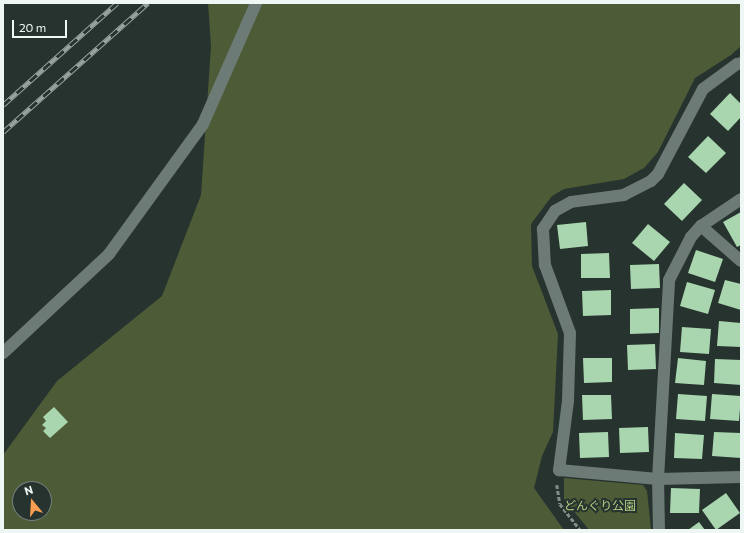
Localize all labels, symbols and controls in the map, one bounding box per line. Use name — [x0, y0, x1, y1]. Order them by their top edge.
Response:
scale bar — [14, 12, 69, 38]
text: 20 m — [19, 20, 46, 34]
north arrow — [12, 481, 52, 521]
text: N — [22, 483, 34, 498]
park label: どんぐり公園 — [564, 499, 636, 513]

